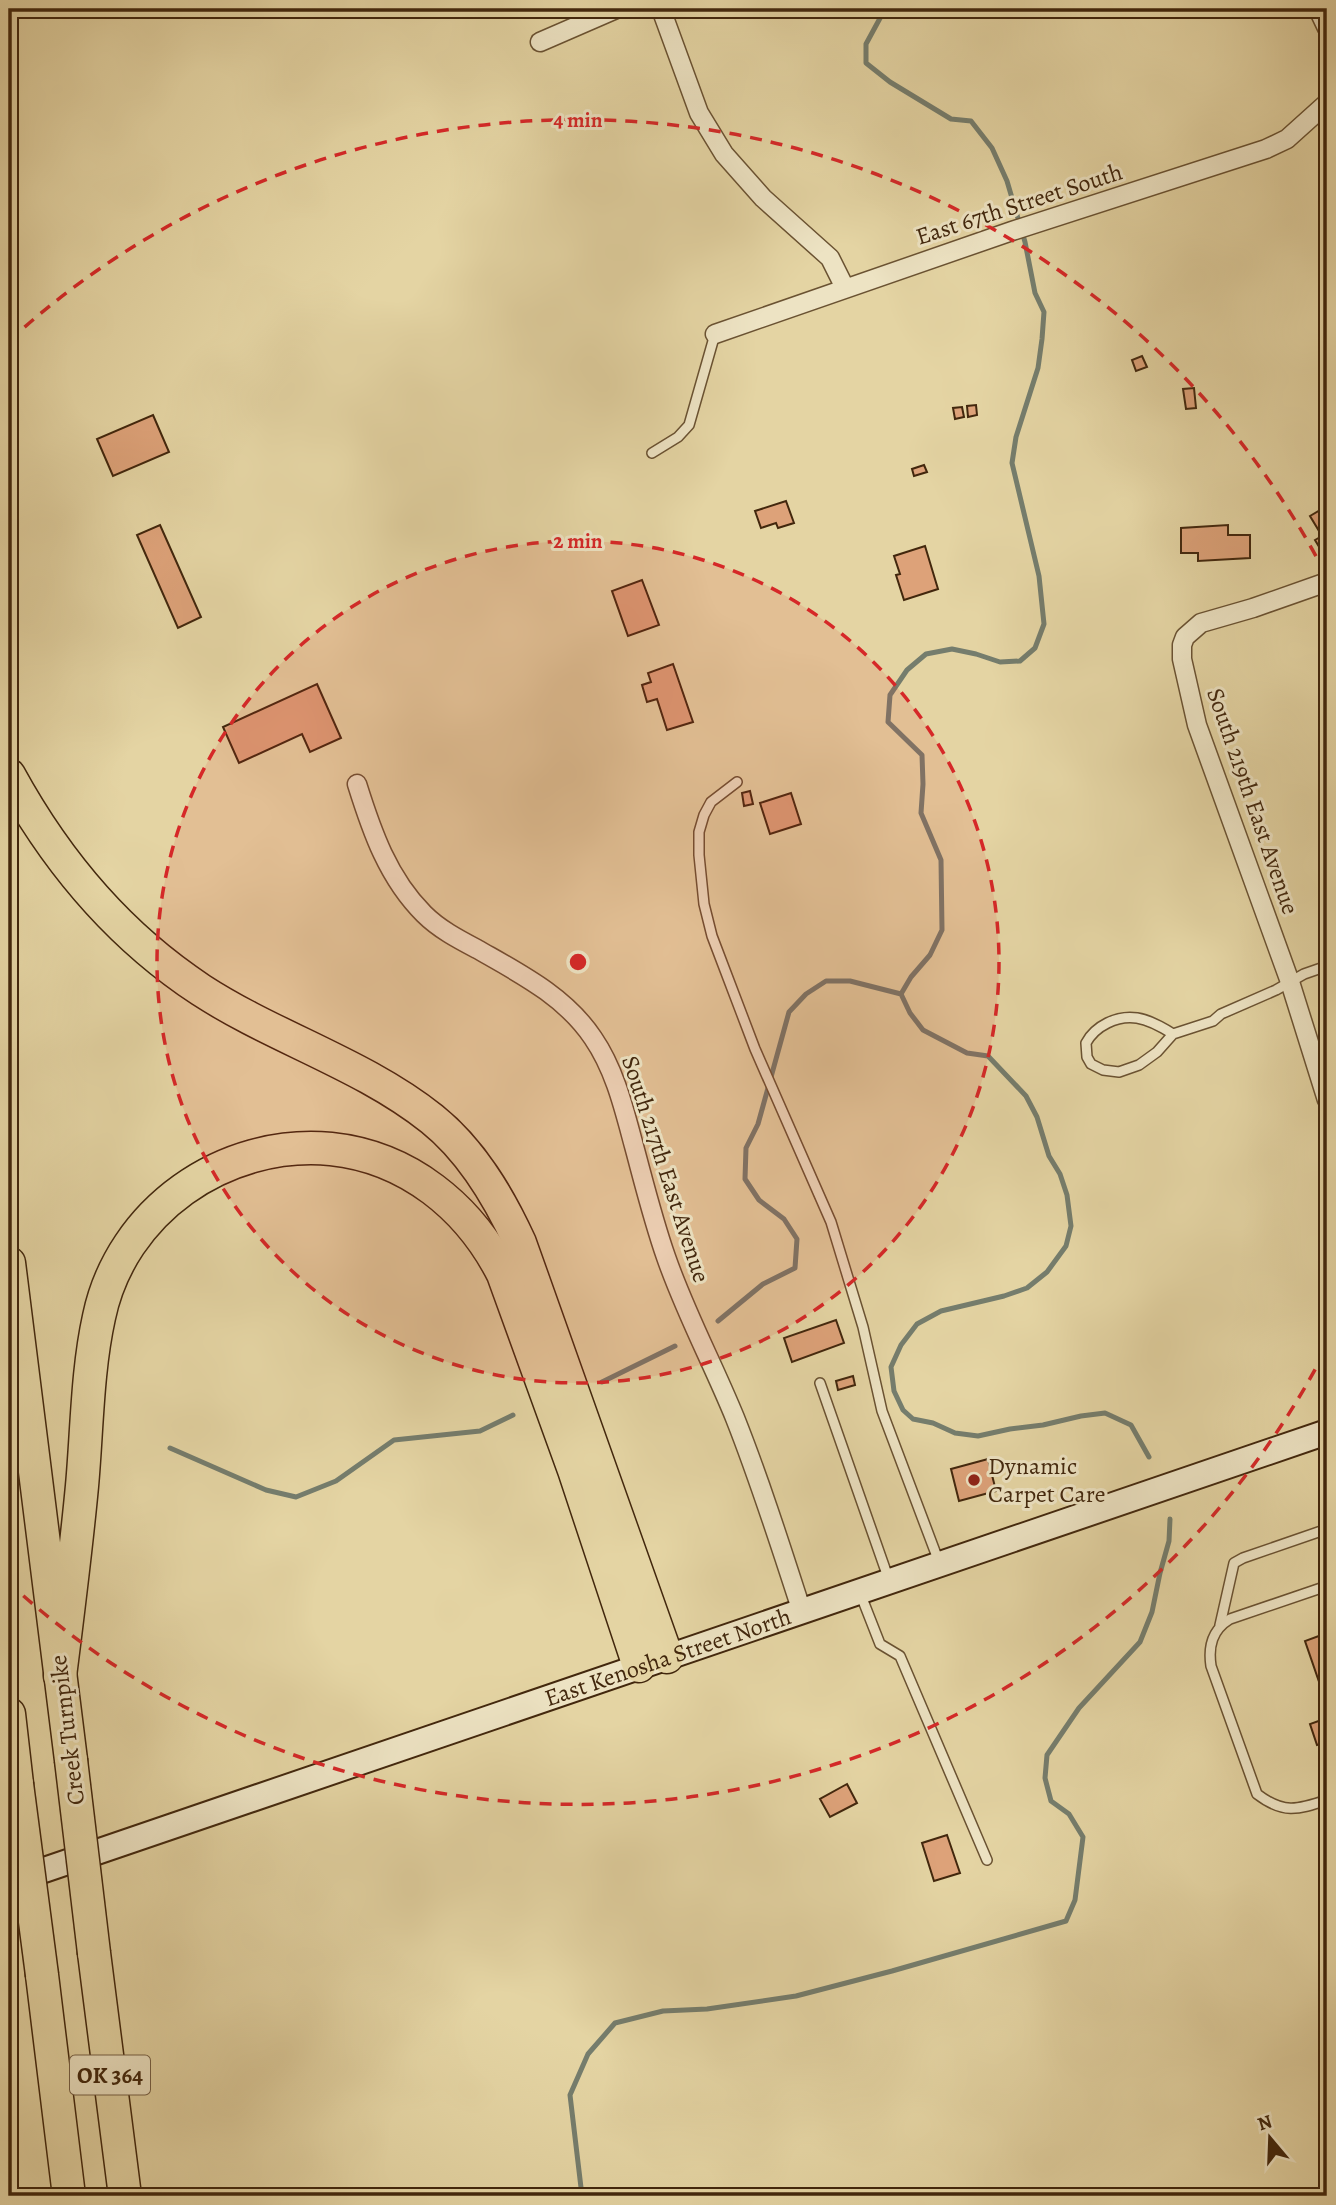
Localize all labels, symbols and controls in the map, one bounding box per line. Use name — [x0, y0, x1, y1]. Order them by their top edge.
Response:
text: 4 min — [553, 106, 603, 134]
street label: East 67th Street South — [912, 155, 1127, 253]
text: 2 min — [553, 527, 603, 555]
street label: South 219th East Avenue — [1199, 684, 1307, 918]
centre of rings — [566, 950, 590, 974]
street label: South 217th East Avenue — [614, 1052, 718, 1286]
place label: Dynamic Carpet Care — [988, 1450, 1105, 1510]
marker: Dynamic Carpet Care — [966, 1472, 982, 1488]
street label: East Kenosha Street North — [540, 1600, 795, 1714]
street label: Creek Turnpike — [42, 1653, 92, 1807]
road number: OK 364 — [70, 2056, 150, 2094]
north arrow — [1234, 2104, 1304, 2174]
text: N — [1254, 2108, 1276, 2137]

